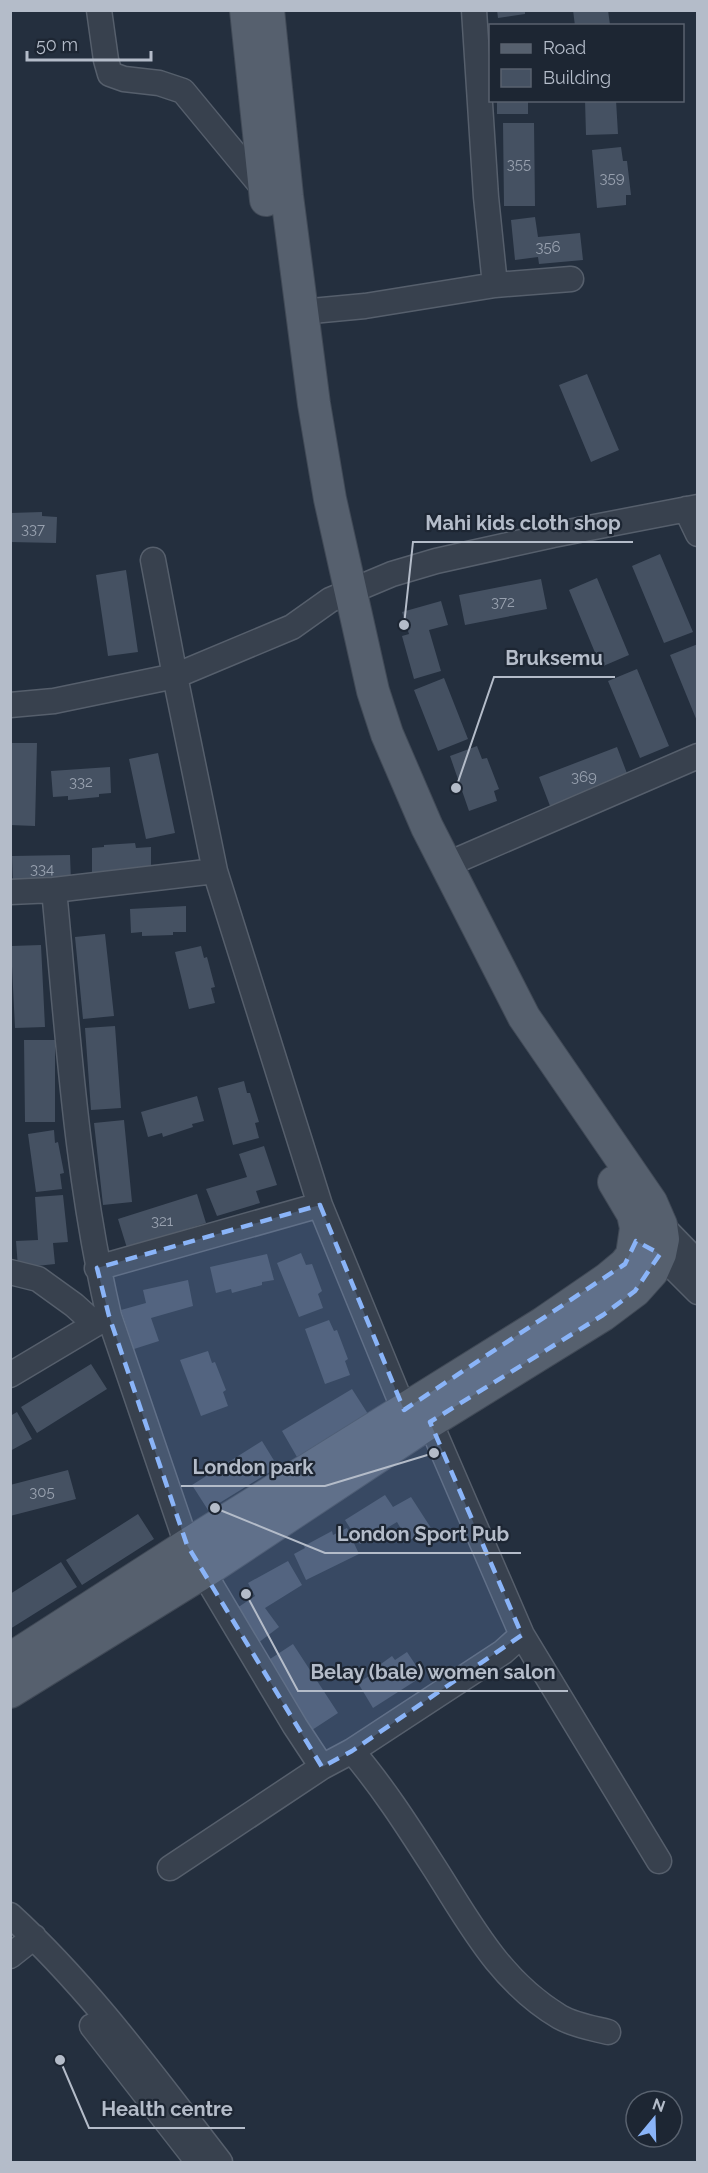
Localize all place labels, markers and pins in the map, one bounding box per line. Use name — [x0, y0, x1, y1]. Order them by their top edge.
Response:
callout: Mahi kids cloth shop — [413, 504, 633, 542]
callout: Bruksemu — [494, 639, 615, 677]
callout: London park — [181, 1448, 325, 1486]
callout: London Sport Pub — [325, 1515, 521, 1553]
callout: Belay (bale) women salon — [298, 1653, 568, 1691]
callout: Health centre — [89, 2090, 245, 2128]

